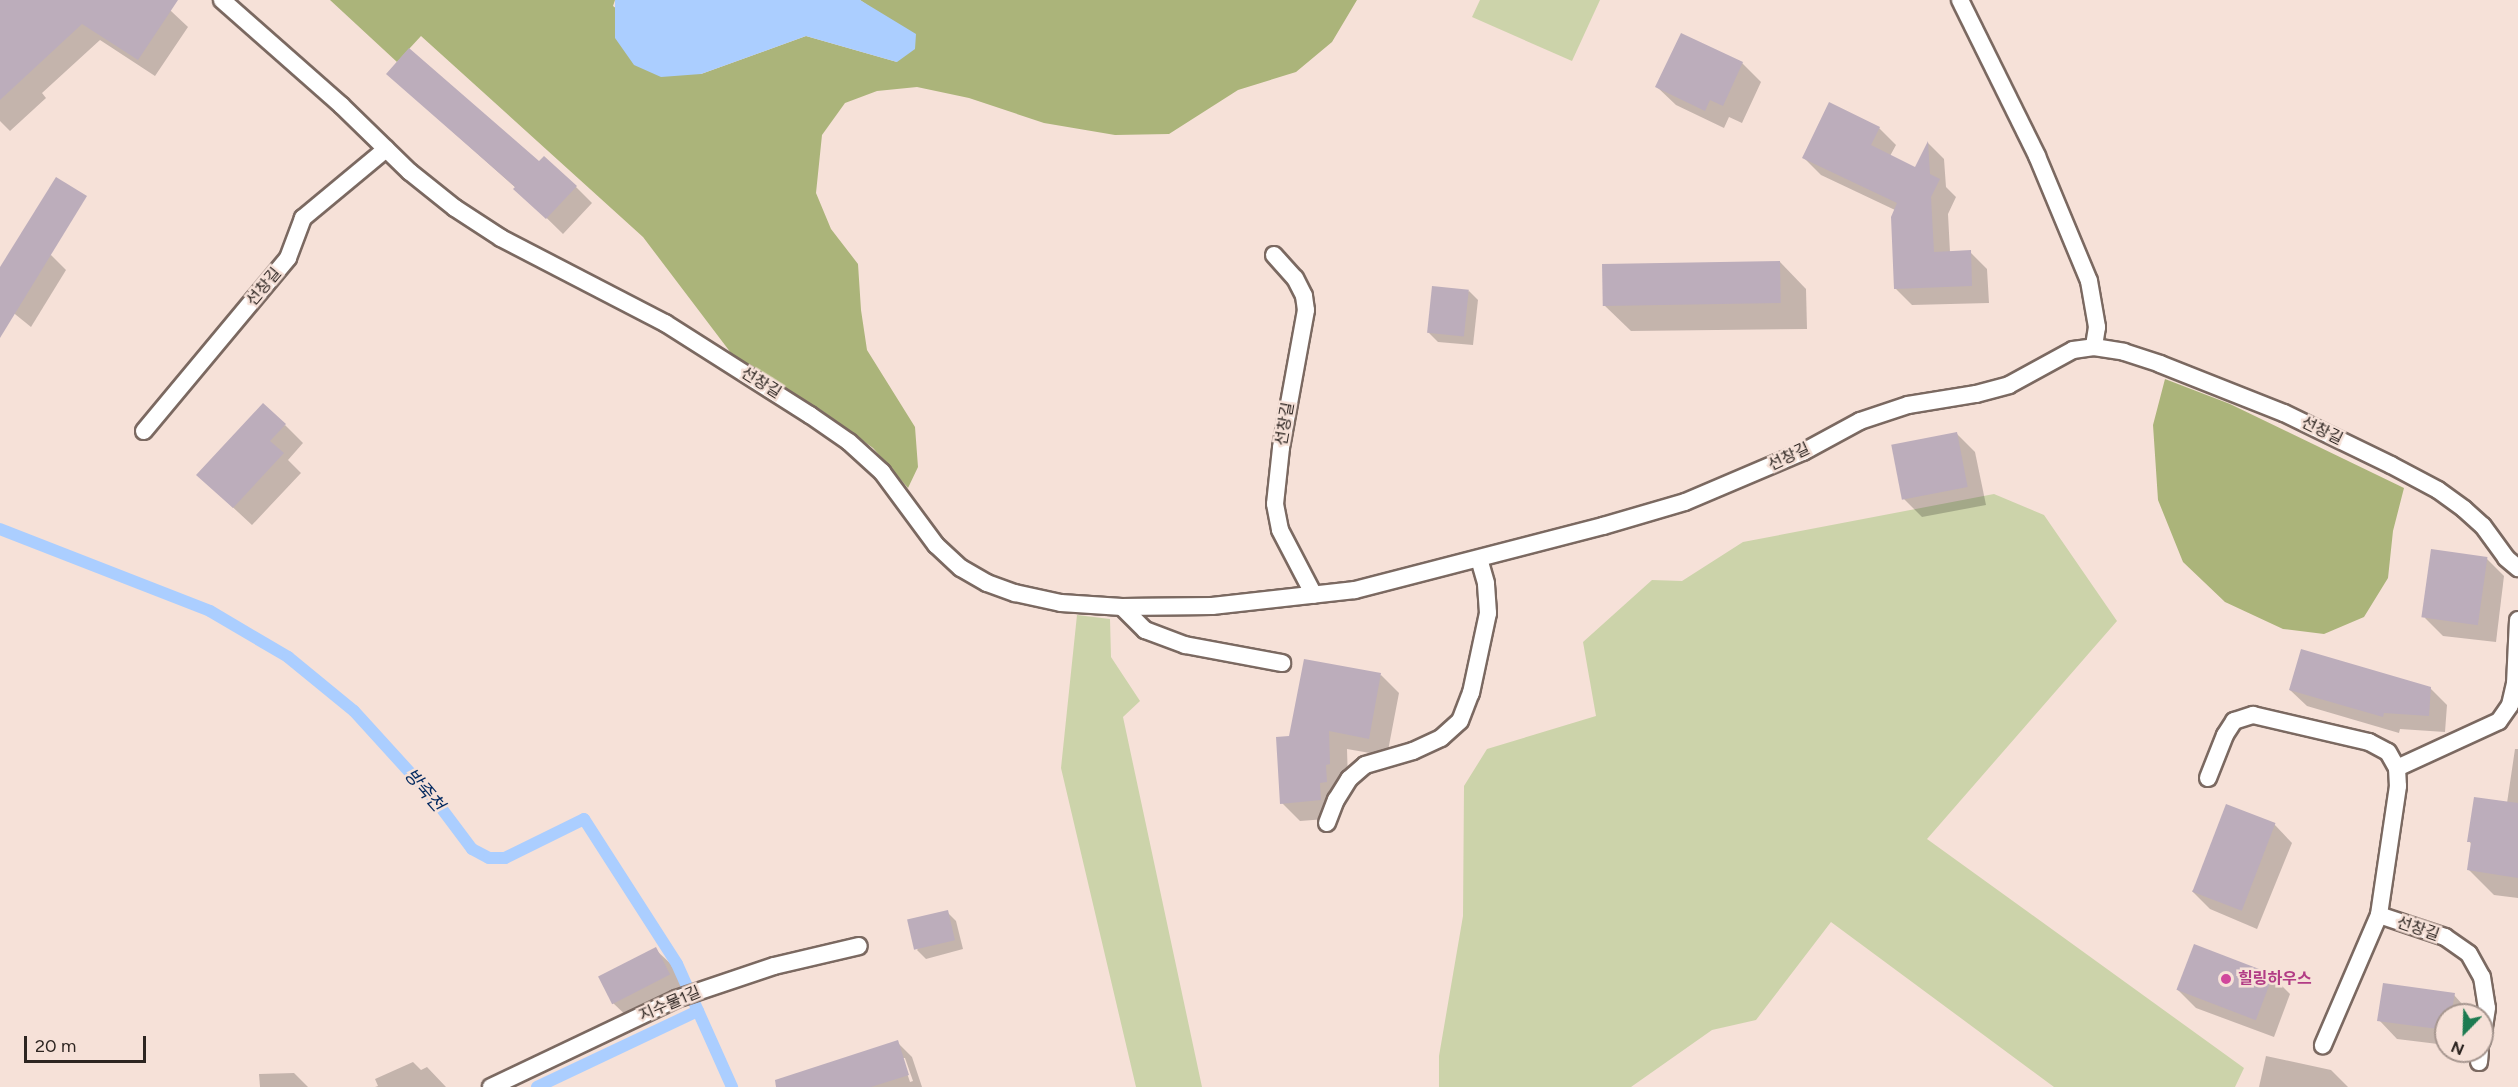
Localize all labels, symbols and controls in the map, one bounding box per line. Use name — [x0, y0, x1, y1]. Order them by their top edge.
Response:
street label: 선창길 — [242, 264, 286, 310]
street label: 선창길 — [737, 363, 785, 403]
street label: 선창길 — [1272, 401, 1298, 447]
street label: 선창길 — [2298, 413, 2346, 449]
street label: 선창길 — [1765, 439, 1813, 475]
water label: 방죽천 — [400, 764, 448, 816]
street label: 선창길 — [2394, 913, 2442, 945]
place label: 힐링하우스 — [2238, 969, 2312, 989]
marker: 힐링하우스 — [2219, 972, 2233, 986]
street label: 지수물1길 — [636, 982, 704, 1026]
north arrow — [2434, 1003, 2494, 1063]
scale bar — [27, 1024, 148, 1062]
text: 20 m — [35, 1035, 76, 1057]
text: N — [2448, 1037, 2467, 1059]

